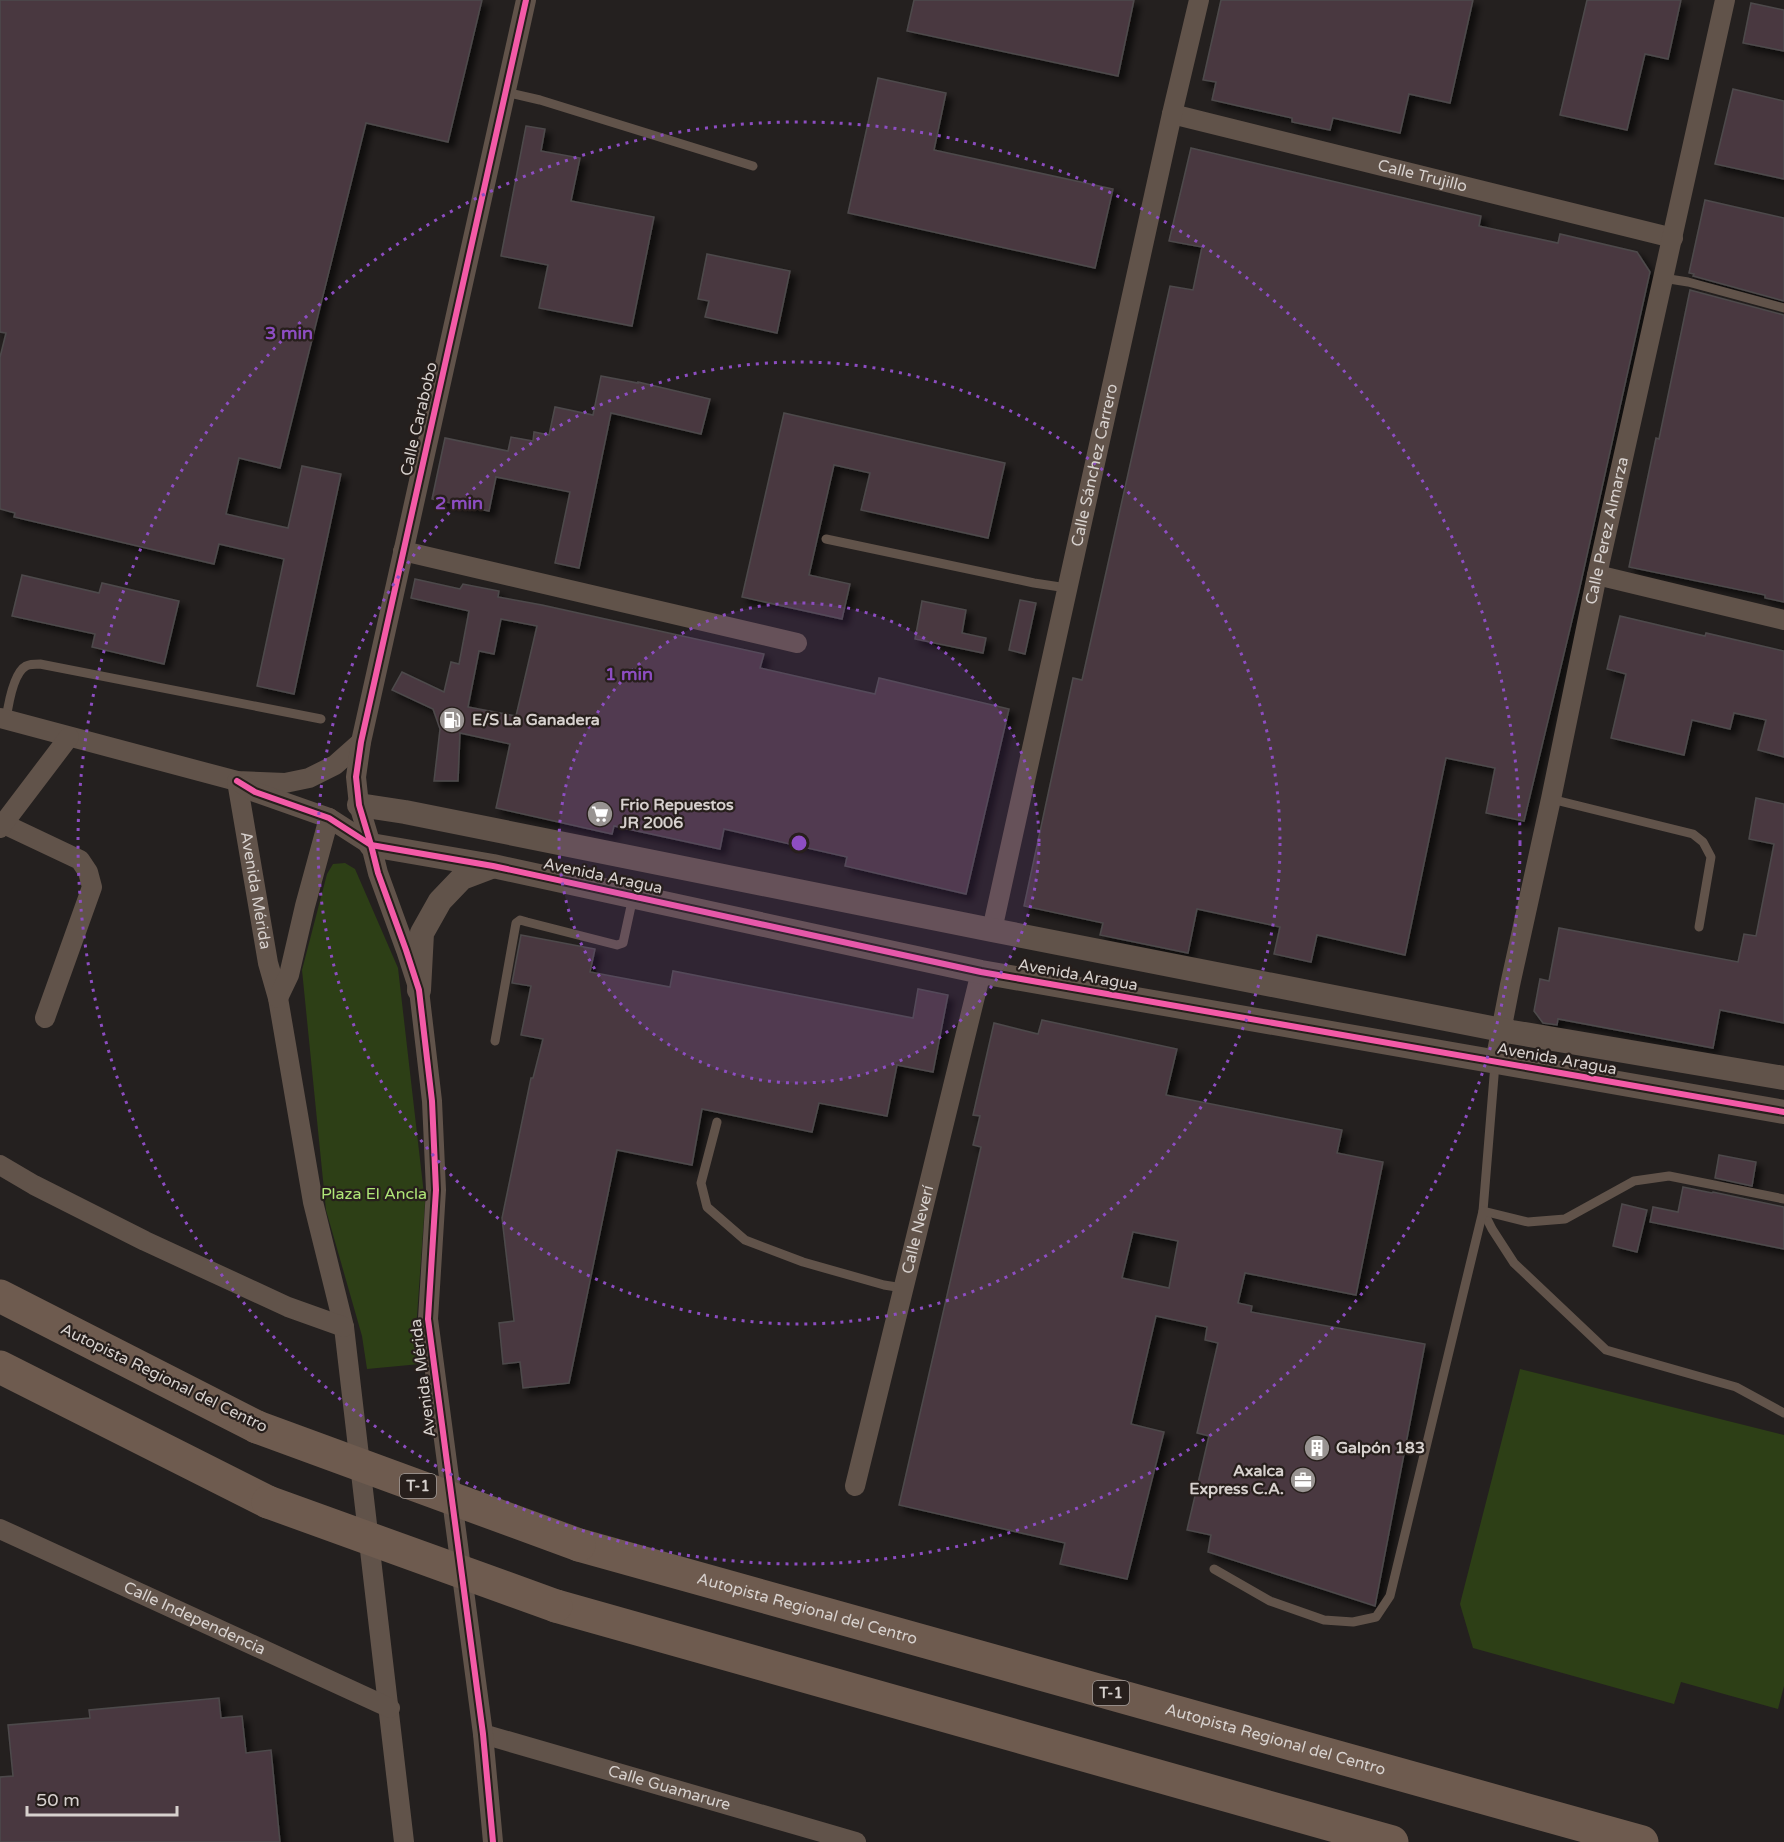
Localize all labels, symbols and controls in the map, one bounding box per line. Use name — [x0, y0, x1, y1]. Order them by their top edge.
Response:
street label: Calle Trujillo — [1375, 155, 1469, 197]
text: 3 min — [265, 322, 313, 344]
street label: Calle Carabobo — [396, 360, 442, 478]
street label: Calle Sánchez Carrero — [1067, 382, 1122, 549]
street label: Calle Perez Almarza — [1581, 455, 1633, 606]
text: 2 min — [435, 492, 483, 514]
text: 1 min — [605, 663, 653, 685]
fuel station icon: E/S La Ganadera — [437, 705, 467, 735]
place label: E/S La Ganadera — [472, 710, 600, 730]
place label: Frio Repuestos JR 2006 — [619, 795, 734, 833]
supermarket icon: Frio Repuestos JR 2006 — [585, 799, 615, 829]
street label: Avenida Mérida — [236, 830, 276, 951]
centre of rings — [789, 833, 809, 853]
street label: Avenida Aragua — [541, 854, 665, 898]
street label: Avenida Aragua — [1016, 955, 1140, 995]
street label: Avenida Aragua — [1495, 1039, 1619, 1079]
street label: Calle Neverí — [897, 1183, 938, 1276]
park label: Plaza El Ancla — [321, 1184, 427, 1204]
street label: Avenida Mérida — [406, 1318, 440, 1438]
street label: Autopista Regional del Centro — [57, 1319, 271, 1437]
building icon: Galpón 183 — [1302, 1433, 1332, 1463]
place label: Galpón 183 — [1336, 1438, 1425, 1458]
place label: Axalca Express C.A. — [1189, 1461, 1284, 1499]
office icon: Axalca Express C.A. — [1288, 1465, 1318, 1495]
road number: T-1 — [400, 1474, 436, 1498]
street label: Autopista Regional del Centro — [695, 1568, 920, 1649]
street label: Calle Independencia — [120, 1577, 269, 1659]
road number: T-1 — [1093, 1681, 1129, 1705]
street label: Autopista Regional del Centro — [1163, 1699, 1388, 1780]
street label: Calle Guamarure — [606, 1761, 733, 1815]
scale bar — [27, 1779, 177, 1817]
text: 50 m — [36, 1789, 80, 1811]

